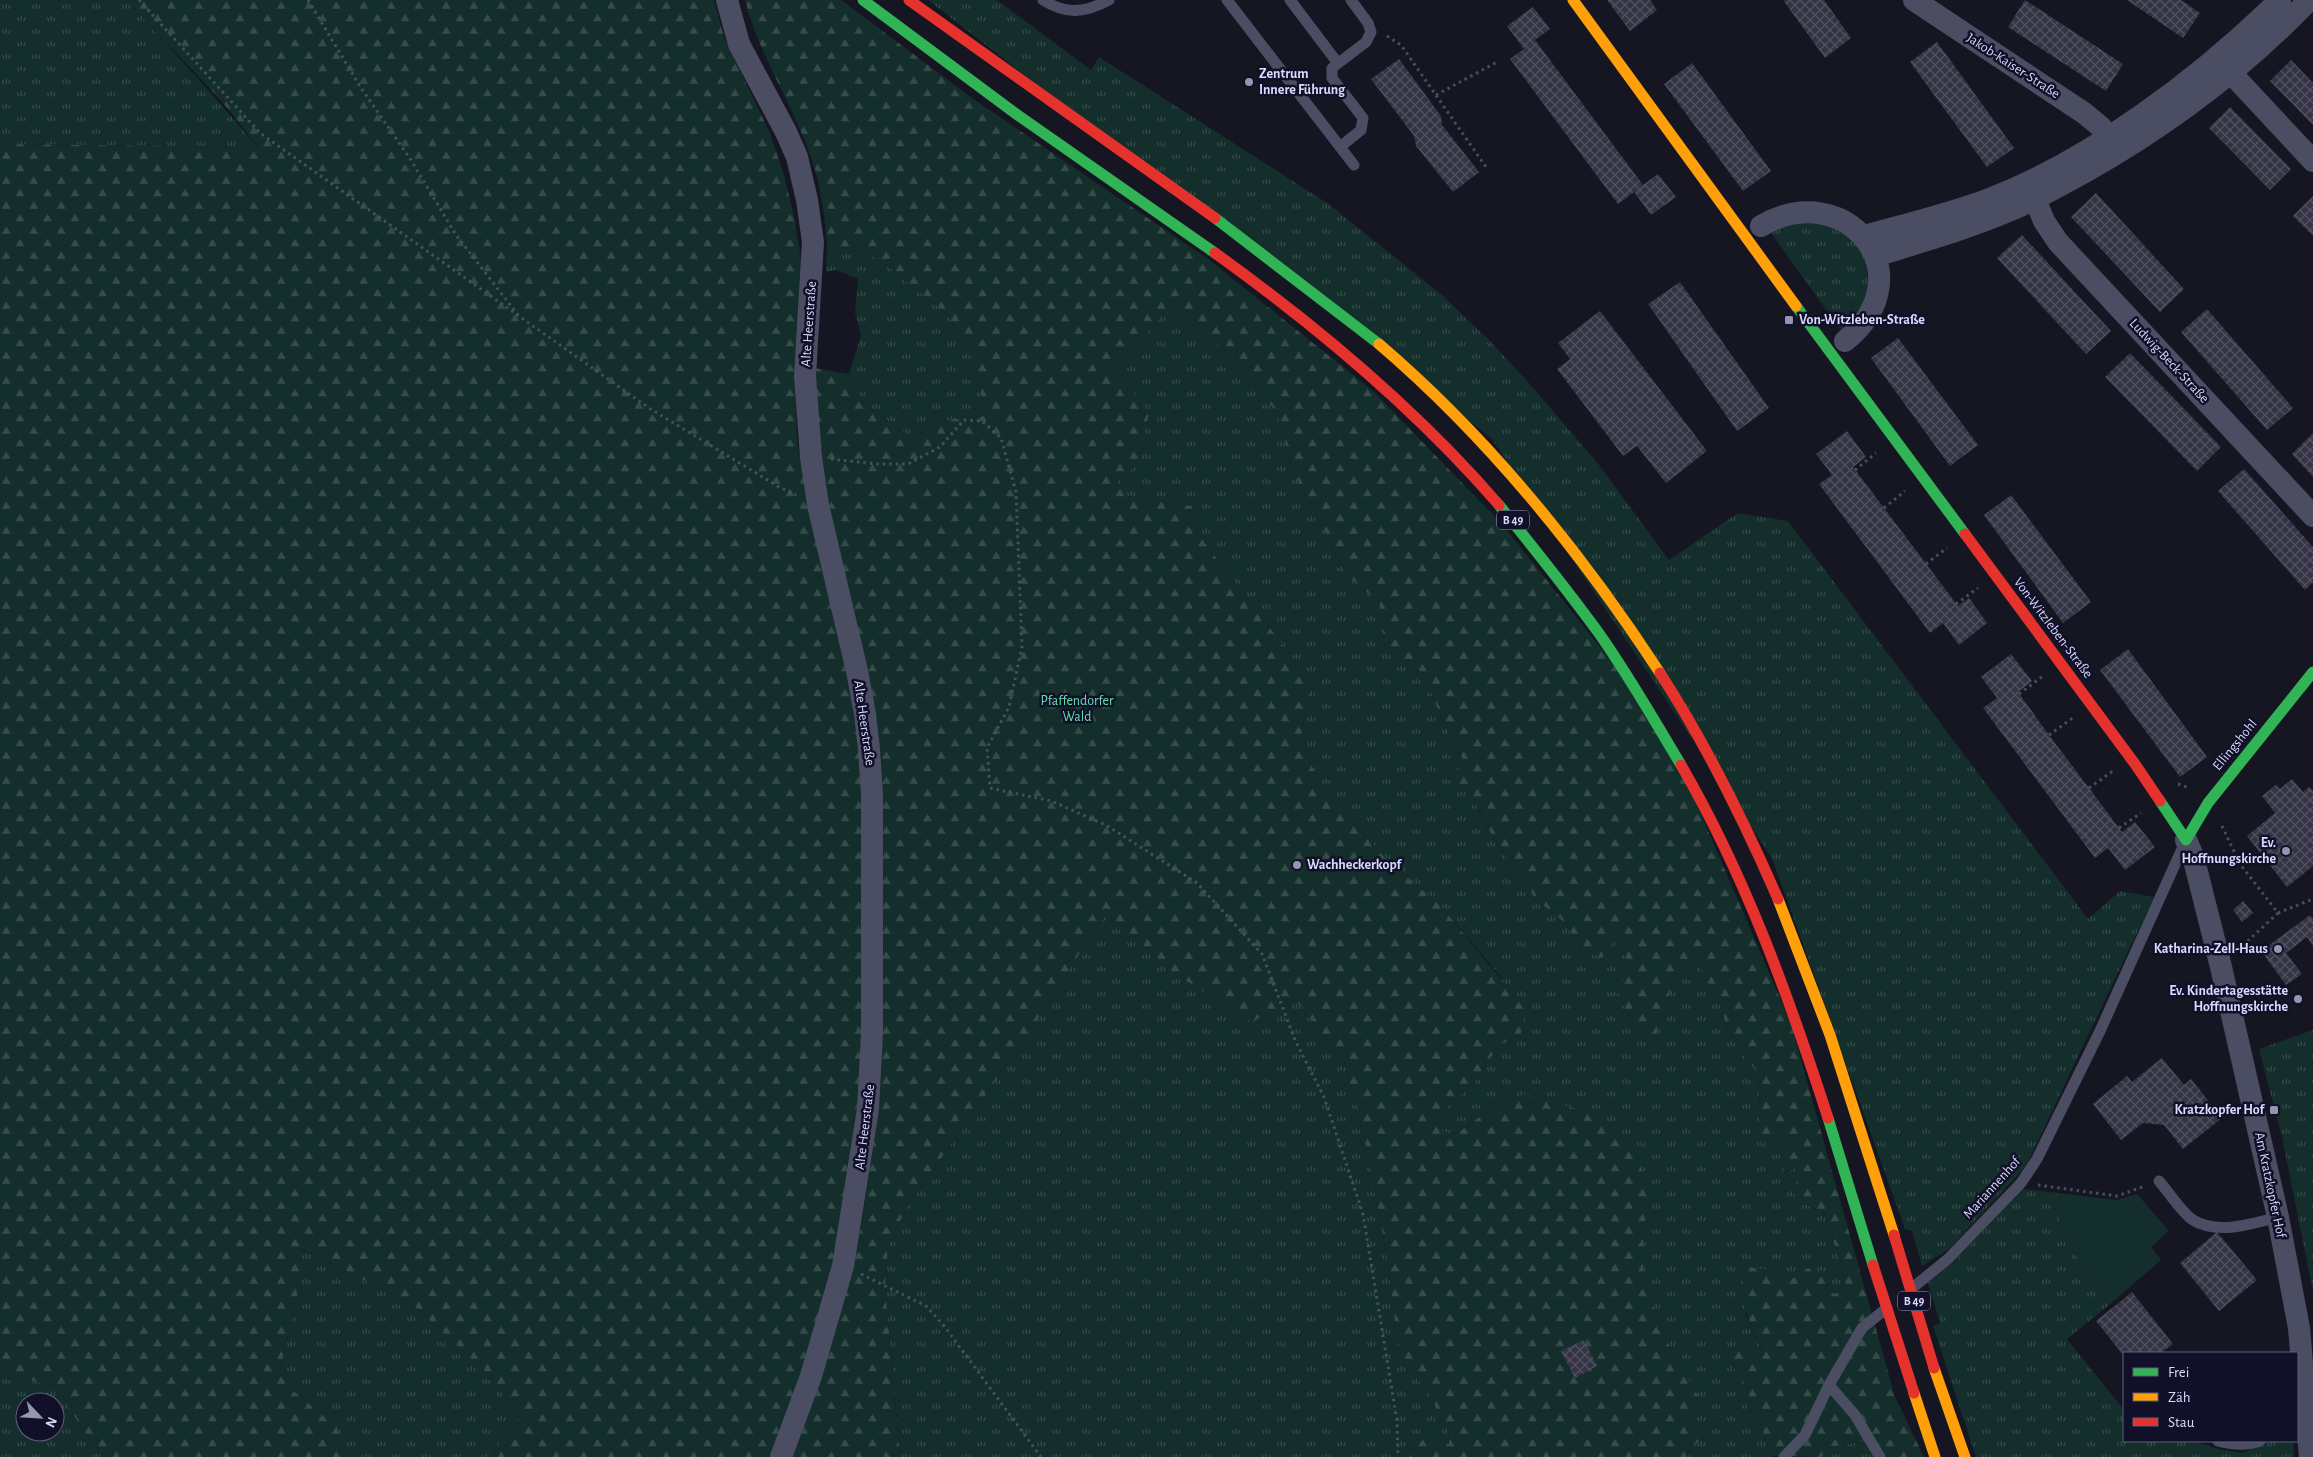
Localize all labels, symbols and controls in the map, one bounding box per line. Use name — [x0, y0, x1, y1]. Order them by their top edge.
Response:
street label: Jakob-Kaiser-Straße — [1964, 31, 2062, 101]
place label: Zentrum Innere Führung — [1259, 67, 1346, 97]
marker: Zentrum Innere Führung — [1243, 76, 1255, 88]
street label: Alte Heerstraße — [799, 281, 819, 367]
place label: Von-Witzleben-Straße — [1799, 313, 1925, 327]
marker: Von-Witzleben-Straße — [1783, 314, 1795, 326]
street label: Ludwig-Beck-Straße — [2127, 316, 2211, 406]
road number: B 49 — [1497, 510, 1529, 530]
street label: Von-Witzleben-Straße — [2011, 575, 2095, 681]
street label: Alte Heerstraße — [851, 679, 877, 767]
park label: Pfaffendorfer Wald — [1040, 694, 1114, 724]
street label: Ellingshohl — [2210, 717, 2260, 773]
place label: Ev. Hoffnungskirche — [2182, 836, 2276, 866]
marker: Ev. Hoffnungskirche — [2280, 845, 2292, 857]
place label: Wachheckerkopf — [1307, 858, 1402, 872]
marker: Wachheckerkopf — [1291, 859, 1303, 871]
place label: Katharina-Zell-Haus — [2154, 942, 2268, 956]
marker: Katharina-Zell-Haus — [2272, 943, 2284, 955]
place label: Ev. Kindertagesstätte Hoffnungskirche — [2169, 984, 2288, 1014]
marker: Ev. Kindertagesstätte Hoffnungskirche — [2292, 993, 2304, 1005]
street label: Alte Heerstraße — [853, 1083, 877, 1171]
place label: Kratzkopfer Hof — [2174, 1103, 2265, 1117]
marker: Kratzkopfer Hof — [2268, 1104, 2280, 1116]
street label: Am Kratzkopfer Hof — [2252, 1131, 2288, 1240]
street label: Mariannenhof — [1961, 1154, 2024, 1222]
road number: B 49 — [1898, 1292, 1930, 1310]
legend — [2123, 1352, 2298, 1442]
text: Frei — [2168, 1365, 2189, 1380]
text: Zäh — [2168, 1390, 2191, 1405]
north arrow — [15, 1392, 65, 1442]
text: N — [42, 1415, 59, 1429]
text: Stau — [2168, 1415, 2195, 1430]

